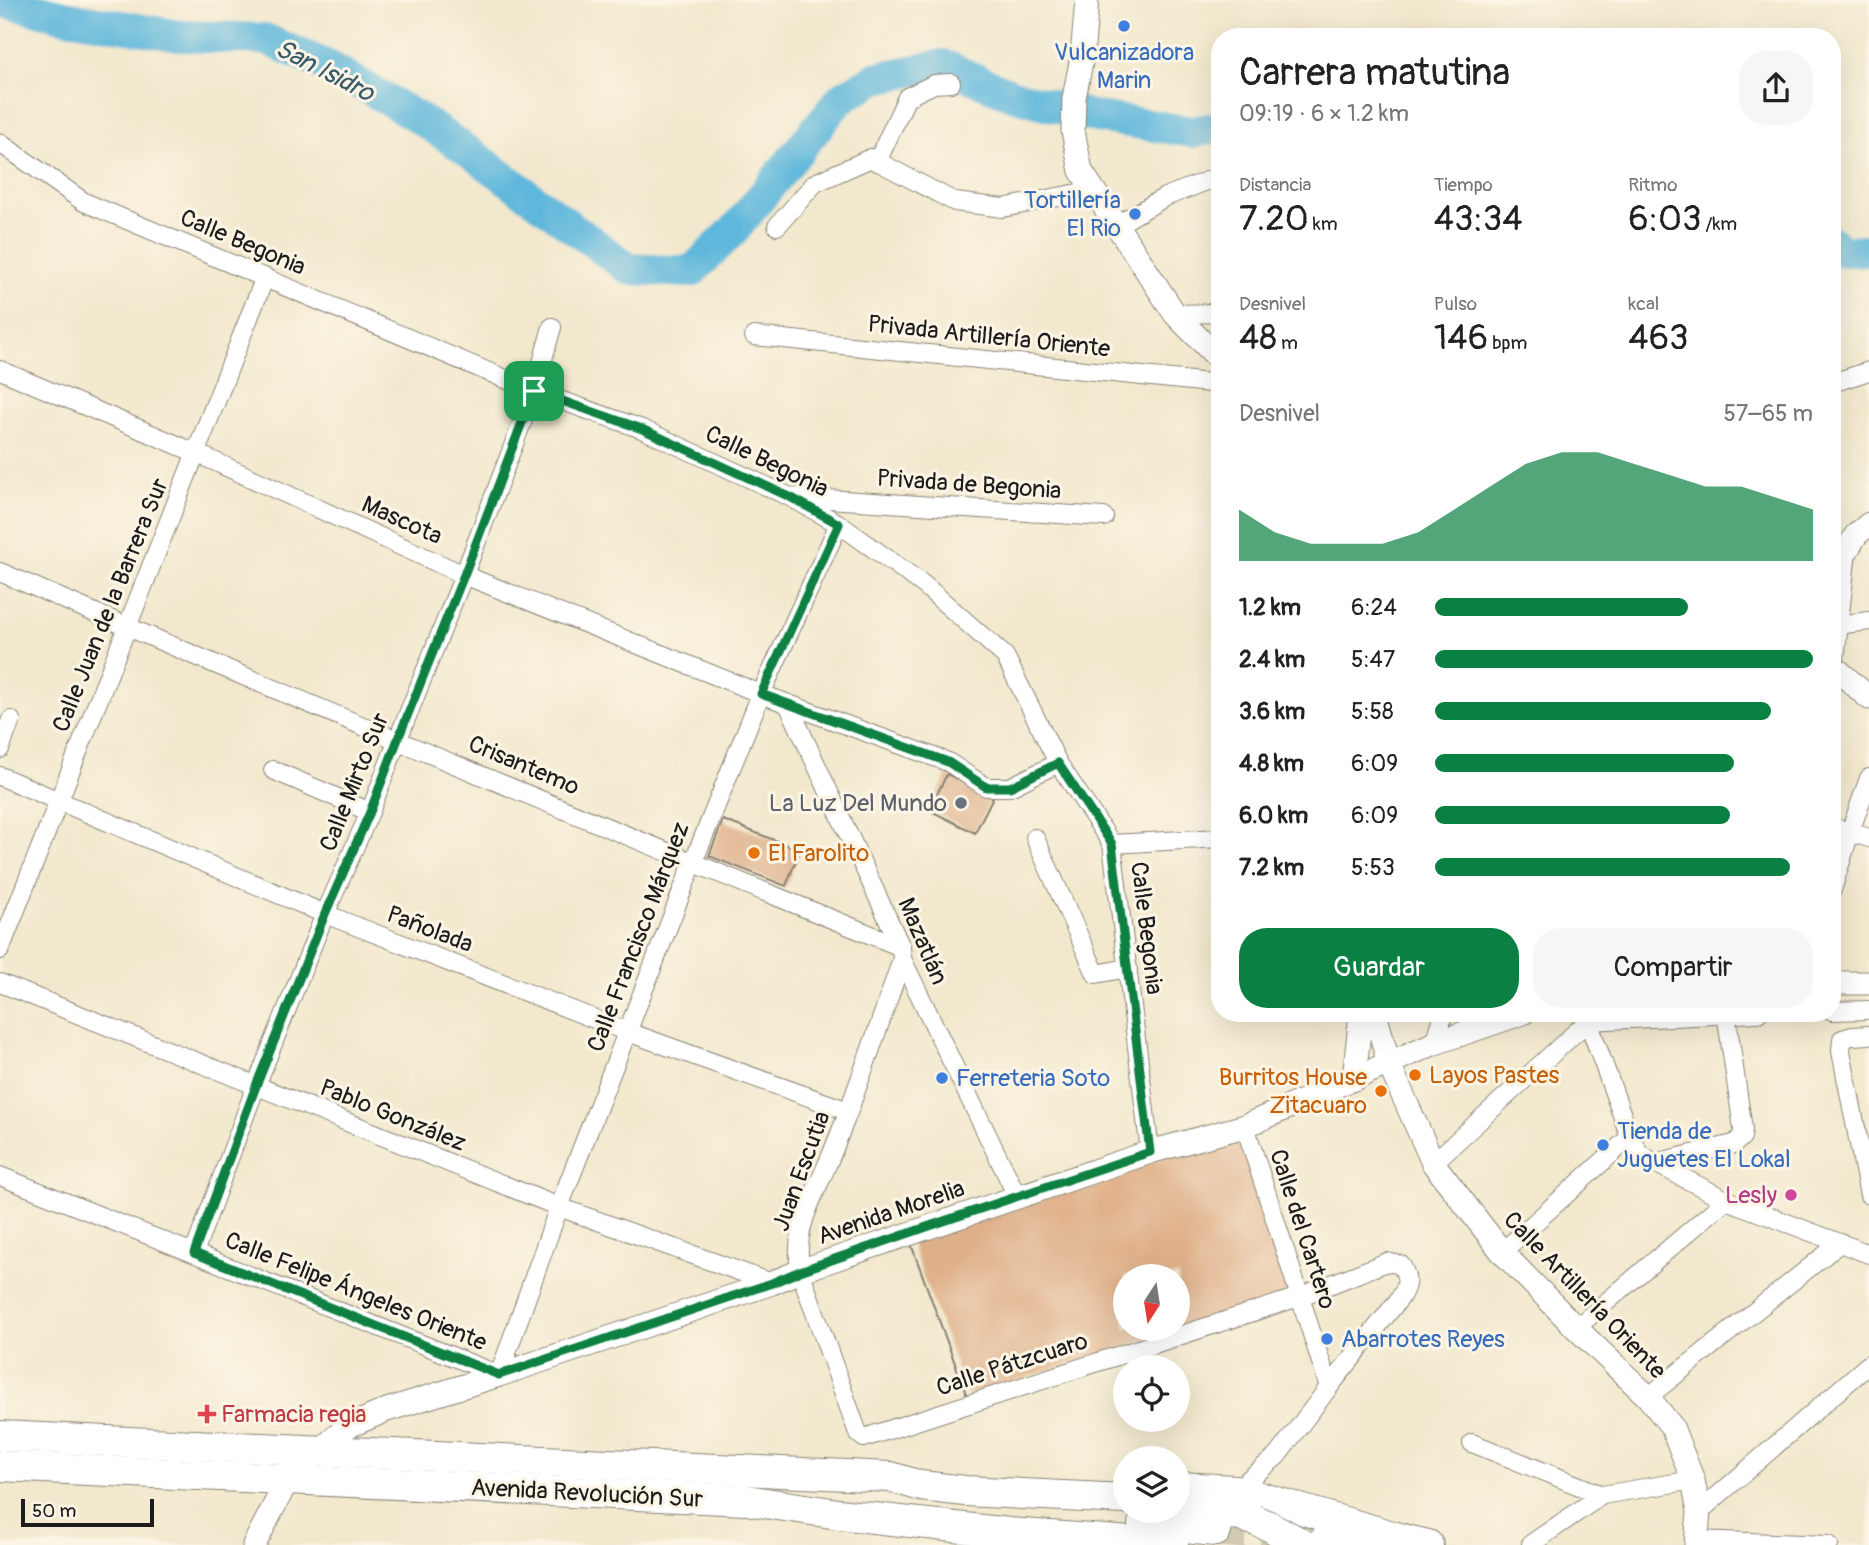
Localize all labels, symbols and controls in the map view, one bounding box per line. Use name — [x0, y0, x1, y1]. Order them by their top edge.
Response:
marker: Vulcanizadora Marin — [1116, 18, 1132, 34]
water label: San Isidro — [270, 33, 381, 110]
place label: Vulcanizadora Marin — [1054, 38, 1194, 95]
text: Carrera matutina — [1239, 49, 1510, 97]
button: share — [1739, 51, 1813, 125]
text: 09:19 · 6 × 1.2 km — [1239, 99, 1409, 128]
text: Distancia — [1239, 173, 1311, 197]
text: Tiempo — [1434, 173, 1493, 197]
text: Ritmo — [1628, 173, 1677, 197]
place label: Tortillería El Rio — [1024, 186, 1121, 243]
text: 7.20 — [1239, 197, 1309, 241]
text: 43:34 — [1434, 197, 1523, 241]
text: 6:03 — [1628, 197, 1701, 241]
street label: Calle Begonia — [176, 203, 310, 282]
marker: Tortillería El Rio — [1127, 206, 1143, 222]
text: km — [1309, 212, 1338, 236]
text: /km — [1701, 212, 1737, 236]
text: Desnivel — [1239, 292, 1306, 316]
text: Pulso — [1434, 292, 1477, 316]
text: kcal — [1628, 292, 1659, 316]
street label: Privada Artillería Oriente — [866, 309, 1112, 364]
text: 48 — [1239, 316, 1277, 360]
text: 146 — [1434, 316, 1488, 360]
text: 463 — [1628, 316, 1689, 360]
text: m — [1277, 331, 1298, 355]
text: bpm — [1488, 331, 1527, 355]
pin — [504, 361, 564, 421]
icon: arrive — [515, 372, 553, 410]
text: Desnivel — [1239, 399, 1320, 428]
text: 57–65 m — [1724, 399, 1813, 428]
street label: Calle Begonia — [700, 419, 833, 504]
street label: Privada de Begonia — [876, 464, 1062, 505]
street label: Calle Juan de la Barrera Sur — [46, 474, 175, 736]
street label: Mascota — [357, 490, 447, 551]
text: 1.2 km — [1239, 593, 1301, 622]
text: 6:24 — [1351, 593, 1397, 622]
text: 2.4 km — [1239, 645, 1305, 674]
text: 5:47 — [1351, 645, 1395, 674]
text: 3.6 km — [1239, 697, 1305, 726]
text: 5:58 — [1351, 697, 1394, 726]
street label: Calle Mirto Sur — [313, 708, 396, 856]
street label: Crisantemo — [464, 729, 584, 802]
text: 4.8 km — [1239, 749, 1304, 778]
text: 6:09 — [1351, 749, 1398, 778]
place label: La Luz Del Mundo — [769, 789, 947, 818]
marker: La Luz Del Mundo — [953, 795, 969, 811]
text: 6.0 km — [1239, 801, 1308, 830]
text: 6:09 — [1351, 801, 1398, 830]
street label: Calle Francisco Márquez — [581, 818, 696, 1056]
place label: El Farolito — [768, 839, 869, 868]
marker: El Farolito — [746, 845, 762, 861]
text: 7.2 km — [1239, 853, 1304, 882]
text: 5:53 — [1351, 853, 1395, 882]
street label: Calle Begonia — [1124, 860, 1169, 996]
street label: Mazatlán — [891, 893, 954, 989]
street label: Pañolada — [383, 900, 477, 959]
button: Guardar — [1239, 928, 1519, 1008]
button: Compartir — [1533, 928, 1813, 1008]
place label: Layos Pastes — [1429, 1061, 1559, 1090]
place label: Burritos House Zitacuaro — [1219, 1063, 1367, 1120]
place label: Ferreteria Soto — [956, 1064, 1110, 1093]
marker: Layos Pastes — [1407, 1067, 1423, 1083]
marker: Ferreteria Soto — [934, 1070, 950, 1086]
street label: Pablo González — [316, 1073, 470, 1158]
marker: Burritos House Zitacuaro — [1373, 1083, 1389, 1099]
street label: Juan Escutia — [766, 1107, 837, 1235]
place label: Tienda de Juguetes El Lokal — [1617, 1117, 1791, 1174]
marker: Tienda de Juguetes El Lokal — [1595, 1137, 1611, 1153]
street label: Calle del Cartero — [1263, 1146, 1342, 1313]
street label: Avenida Morelia — [814, 1174, 968, 1251]
place label: Lesly — [1725, 1181, 1777, 1210]
marker: Lesly — [1783, 1187, 1799, 1203]
street label: Calle Artillería Oriente — [1497, 1206, 1672, 1385]
street label: Calle Felipe Ángeles Oriente — [221, 1226, 491, 1357]
north arrow — [1113, 1264, 1190, 1340]
map controls — [1113, 1264, 1190, 1523]
place label: Abarrotes Reyes — [1341, 1325, 1505, 1354]
street label: Calle Pátzcuaro — [933, 1326, 1092, 1403]
marker: Abarrotes Reyes — [1319, 1331, 1335, 1347]
button: locate — [1113, 1355, 1190, 1432]
place label: Farmacia regia — [221, 1400, 366, 1429]
marker: Farmacia regia — [199, 1406, 215, 1422]
button: layers — [1113, 1446, 1190, 1523]
street label: Avenida Revolución Sur — [470, 1473, 704, 1514]
scale bar — [21, 1496, 154, 1528]
text: 50 m — [32, 1499, 76, 1523]

